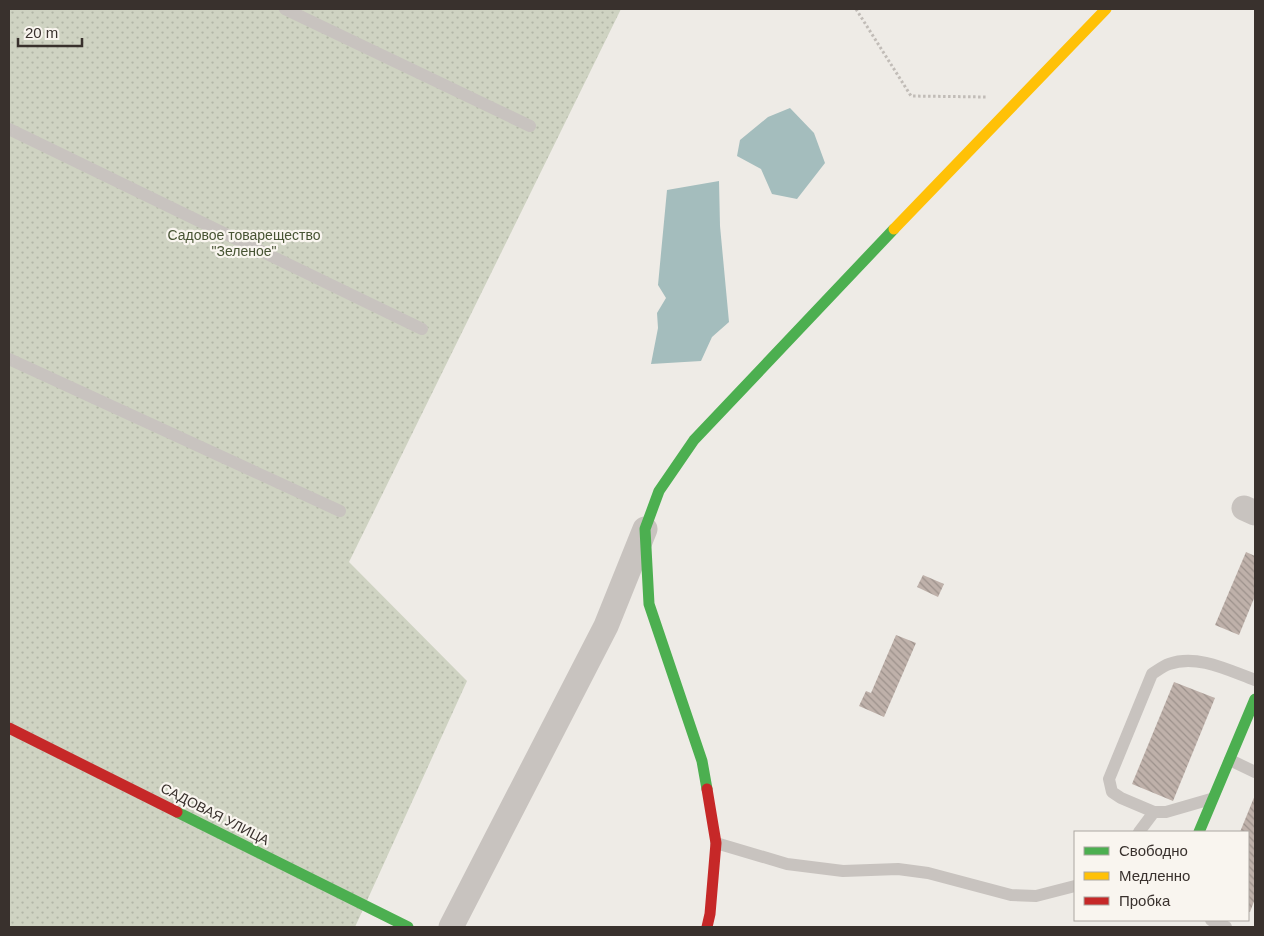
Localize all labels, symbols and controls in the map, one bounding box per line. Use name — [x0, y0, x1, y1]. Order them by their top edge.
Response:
scale bar — [18, 15, 81, 47]
text: 20 m — [25, 24, 58, 41]
park label: Садовое товарещество "Зеленое" — [167, 227, 321, 259]
street label: САДОВАЯ УЛИЦА — [158, 780, 272, 849]
legend — [1074, 831, 1249, 921]
text: Свободно — [1119, 842, 1188, 859]
text: Медленно — [1119, 867, 1190, 884]
text: Пробка — [1119, 892, 1171, 909]

